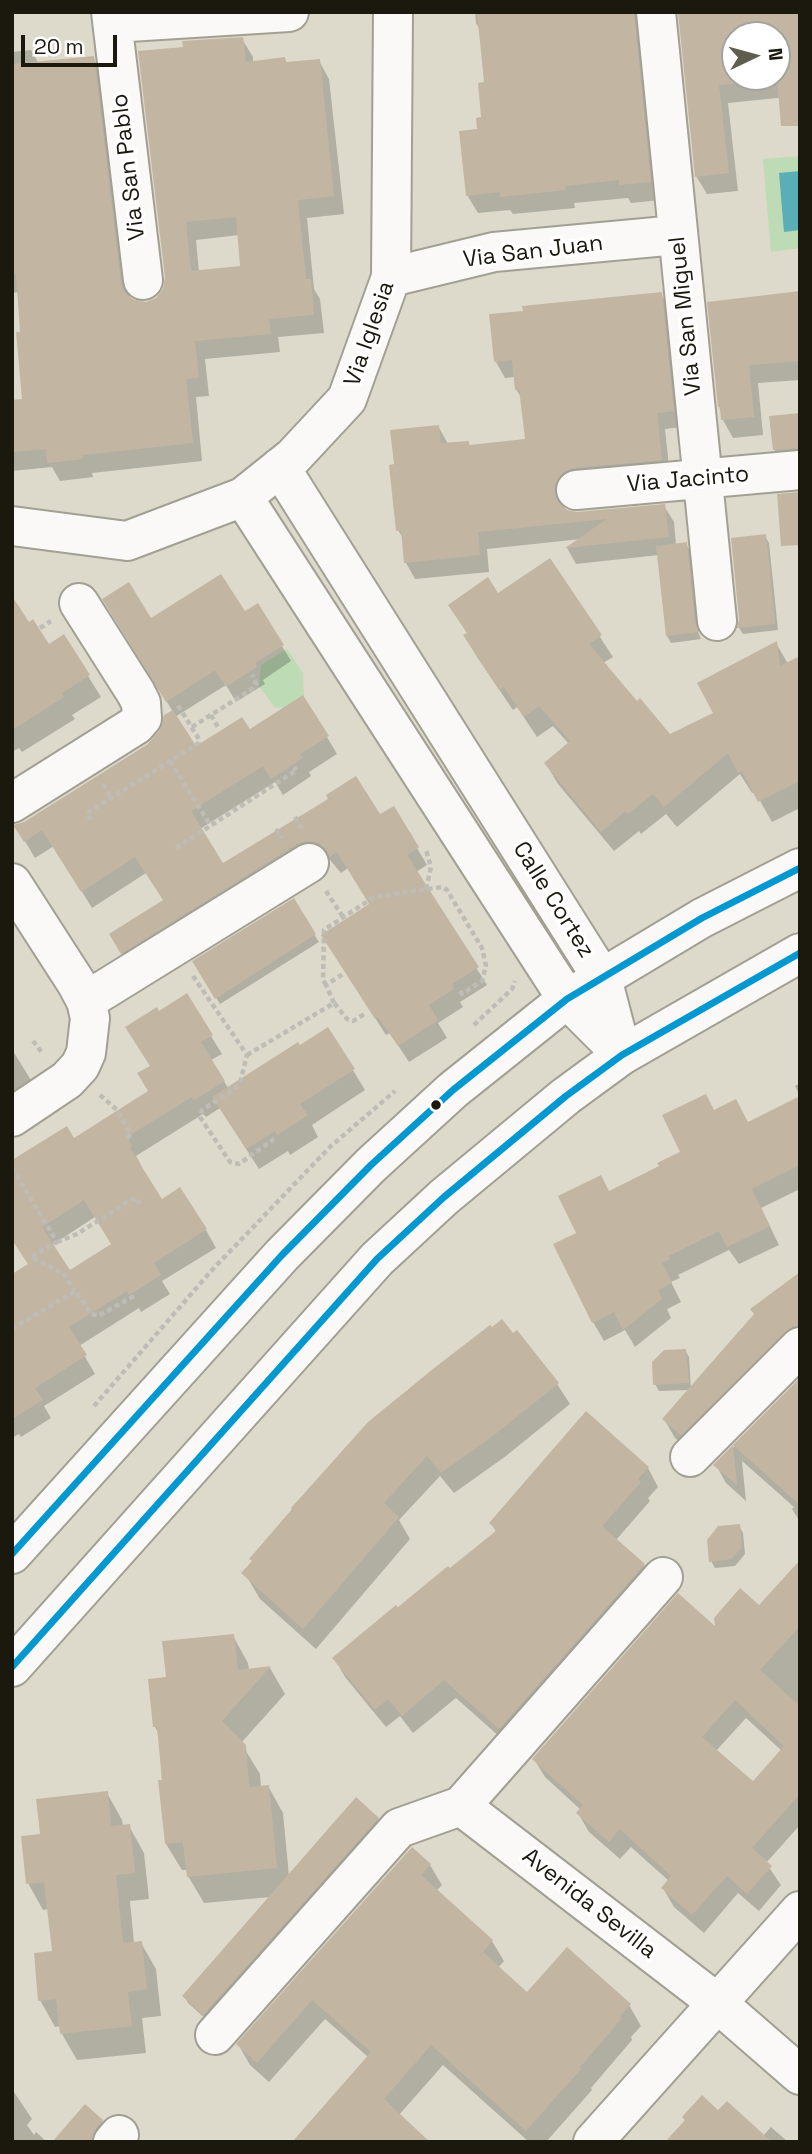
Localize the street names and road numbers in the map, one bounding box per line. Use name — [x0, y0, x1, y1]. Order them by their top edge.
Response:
street label: Via San Pablo — [106, 92, 152, 242]
street label: Via San Juan — [461, 230, 605, 274]
street label: Via San Miguel — [664, 235, 708, 397]
street label: Via Iglesia — [339, 278, 401, 390]
street label: Via Jacinto — [626, 461, 750, 499]
street label: Calle Cortez — [506, 837, 600, 963]
street label: Avenida Sevilla — [516, 1843, 662, 1965]

